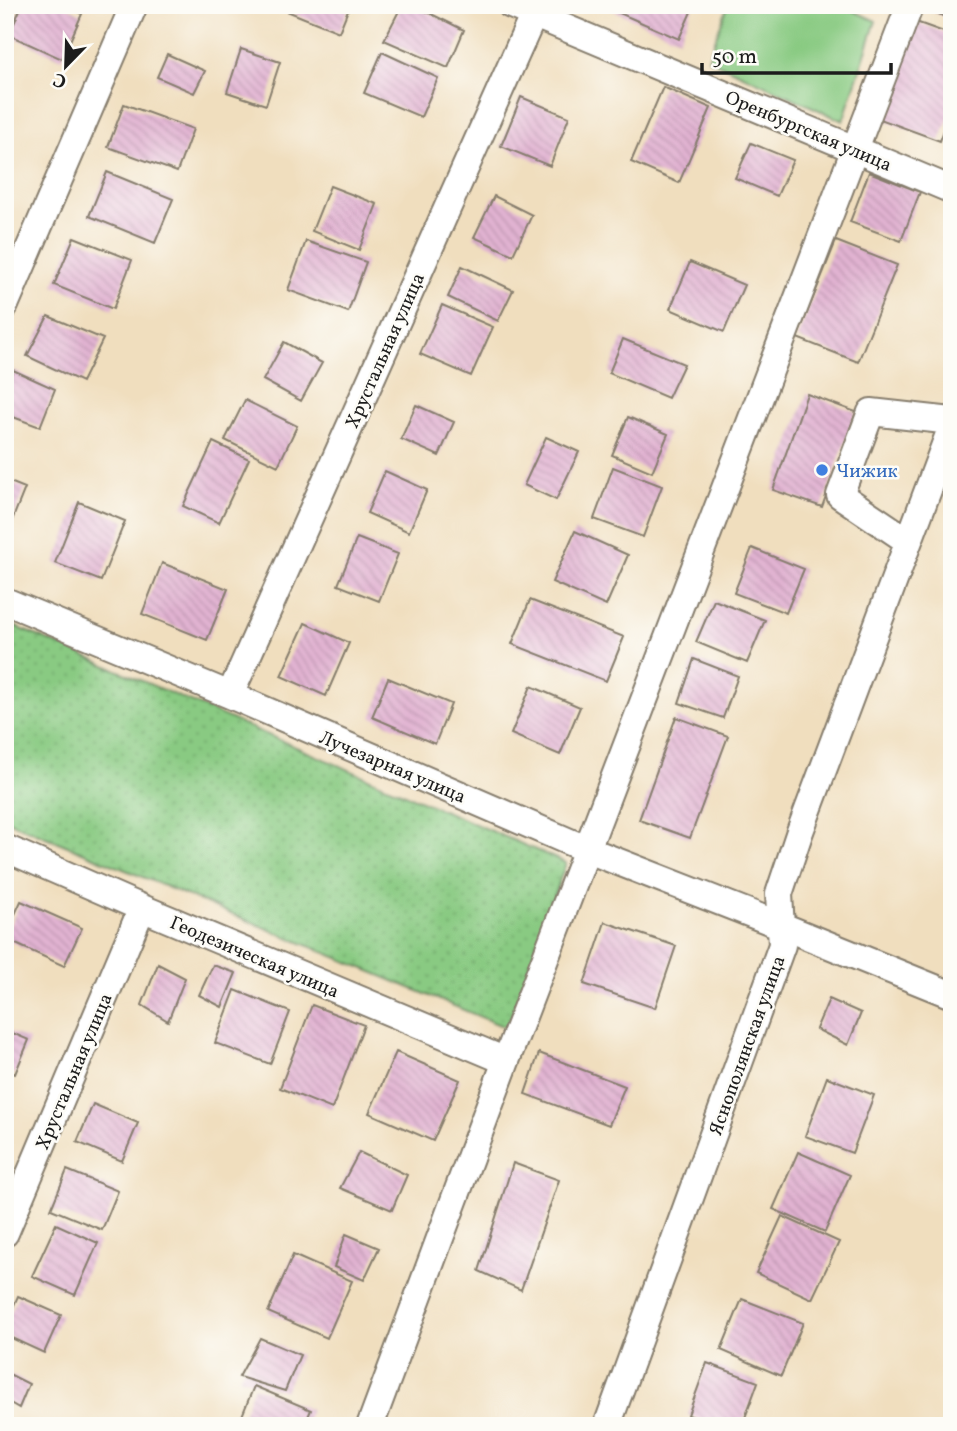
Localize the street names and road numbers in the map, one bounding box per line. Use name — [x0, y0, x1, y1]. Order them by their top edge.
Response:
street label: Оренбургская улица — [721, 85, 896, 179]
street label: Хрустальная улица — [340, 269, 432, 433]
street label: Лучезарная улица — [315, 725, 470, 810]
street label: Геодезическая улица — [166, 910, 343, 1005]
street label: Яснополянская улица — [703, 952, 793, 1139]
street label: Хрустальная улица — [30, 990, 120, 1154]

